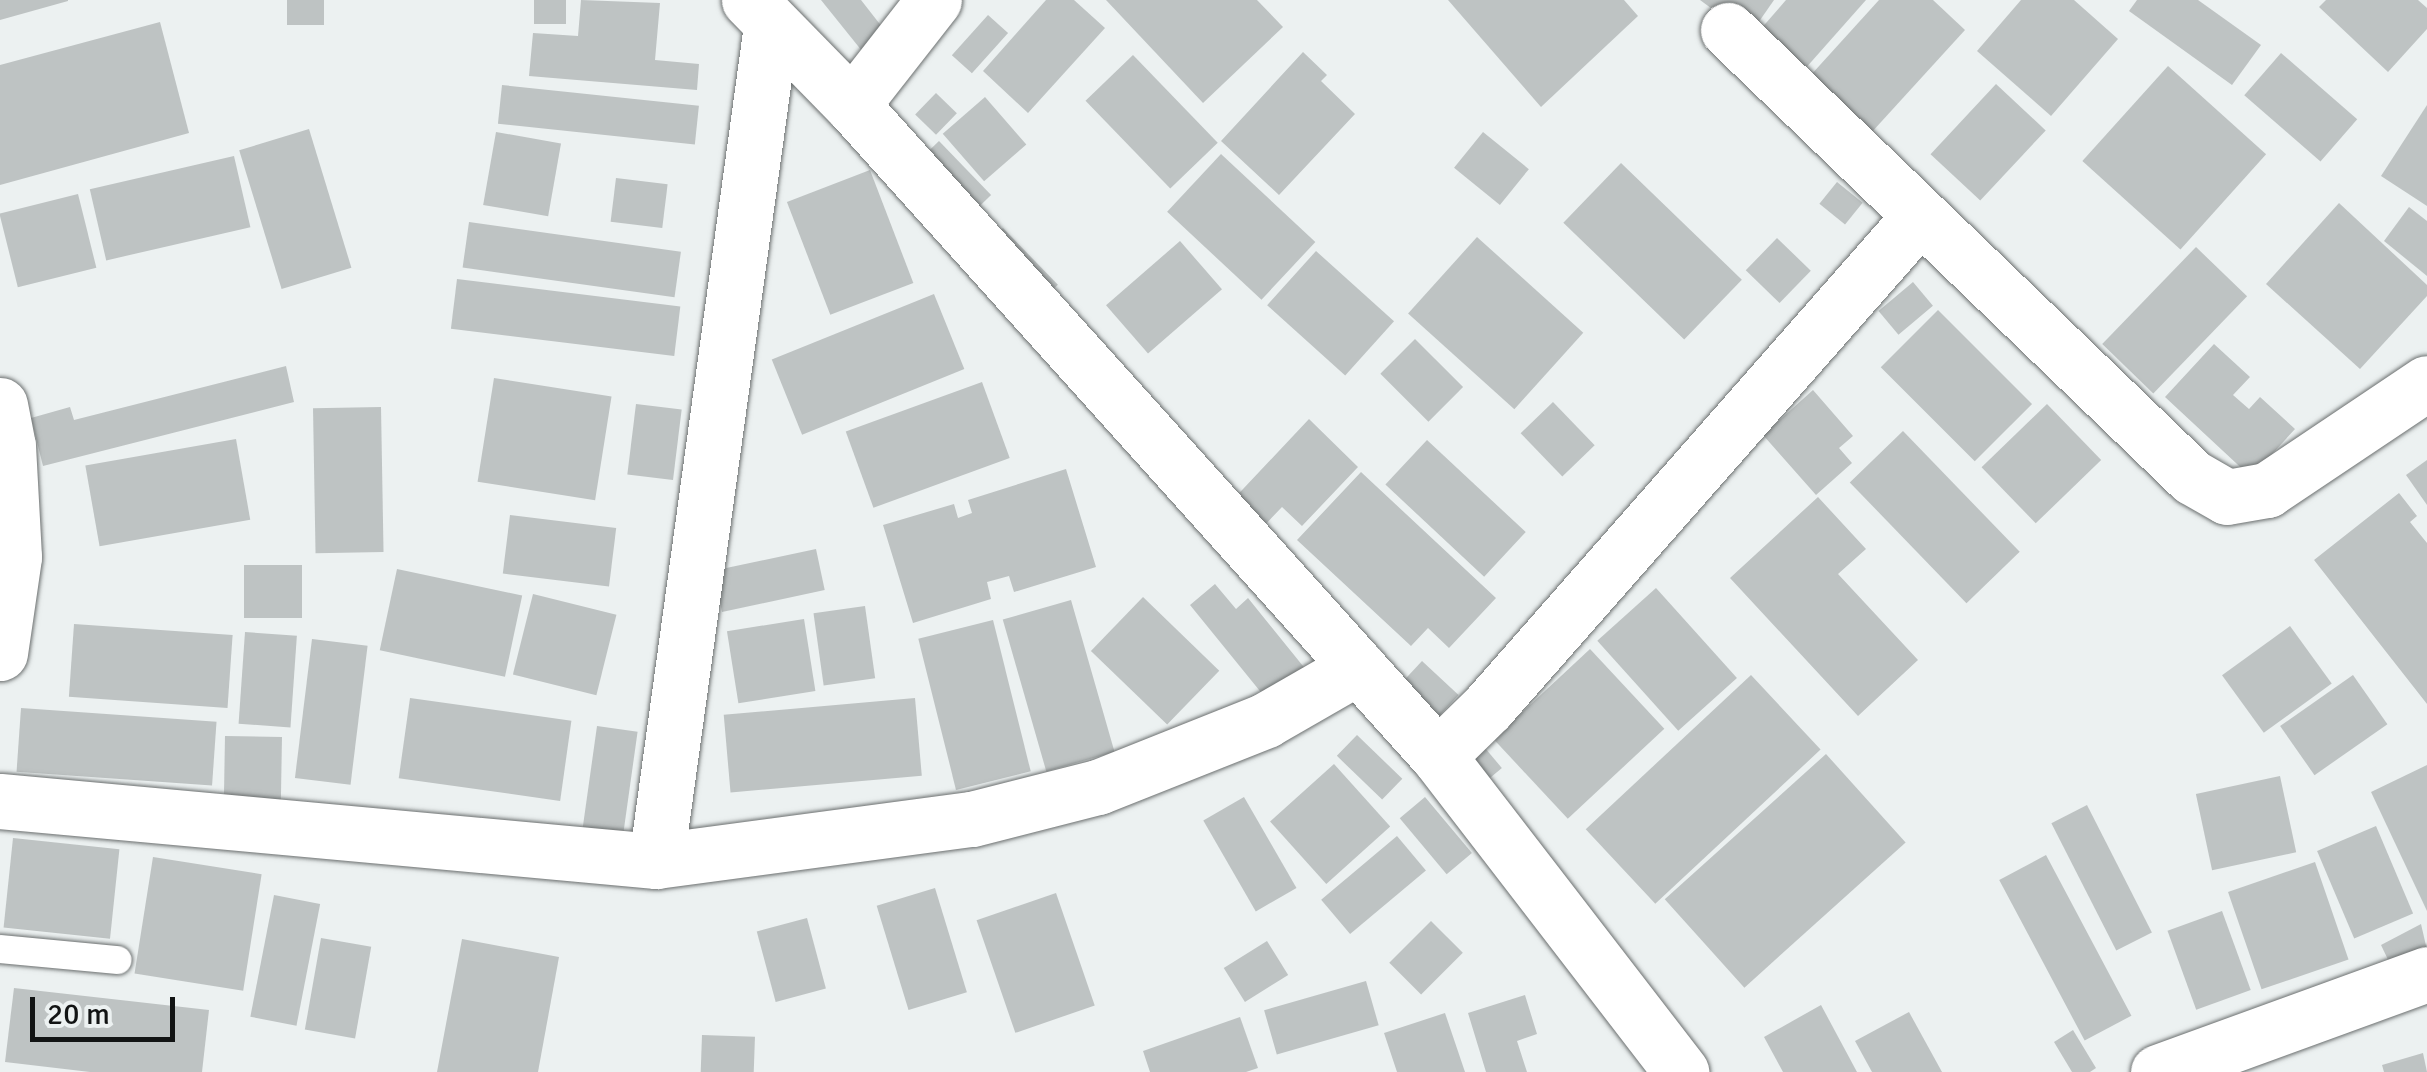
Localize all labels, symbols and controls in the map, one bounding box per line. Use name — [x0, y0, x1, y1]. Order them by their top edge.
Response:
scale bar — [35, 977, 180, 1039]
text: 20 m — [47, 996, 110, 1033]

